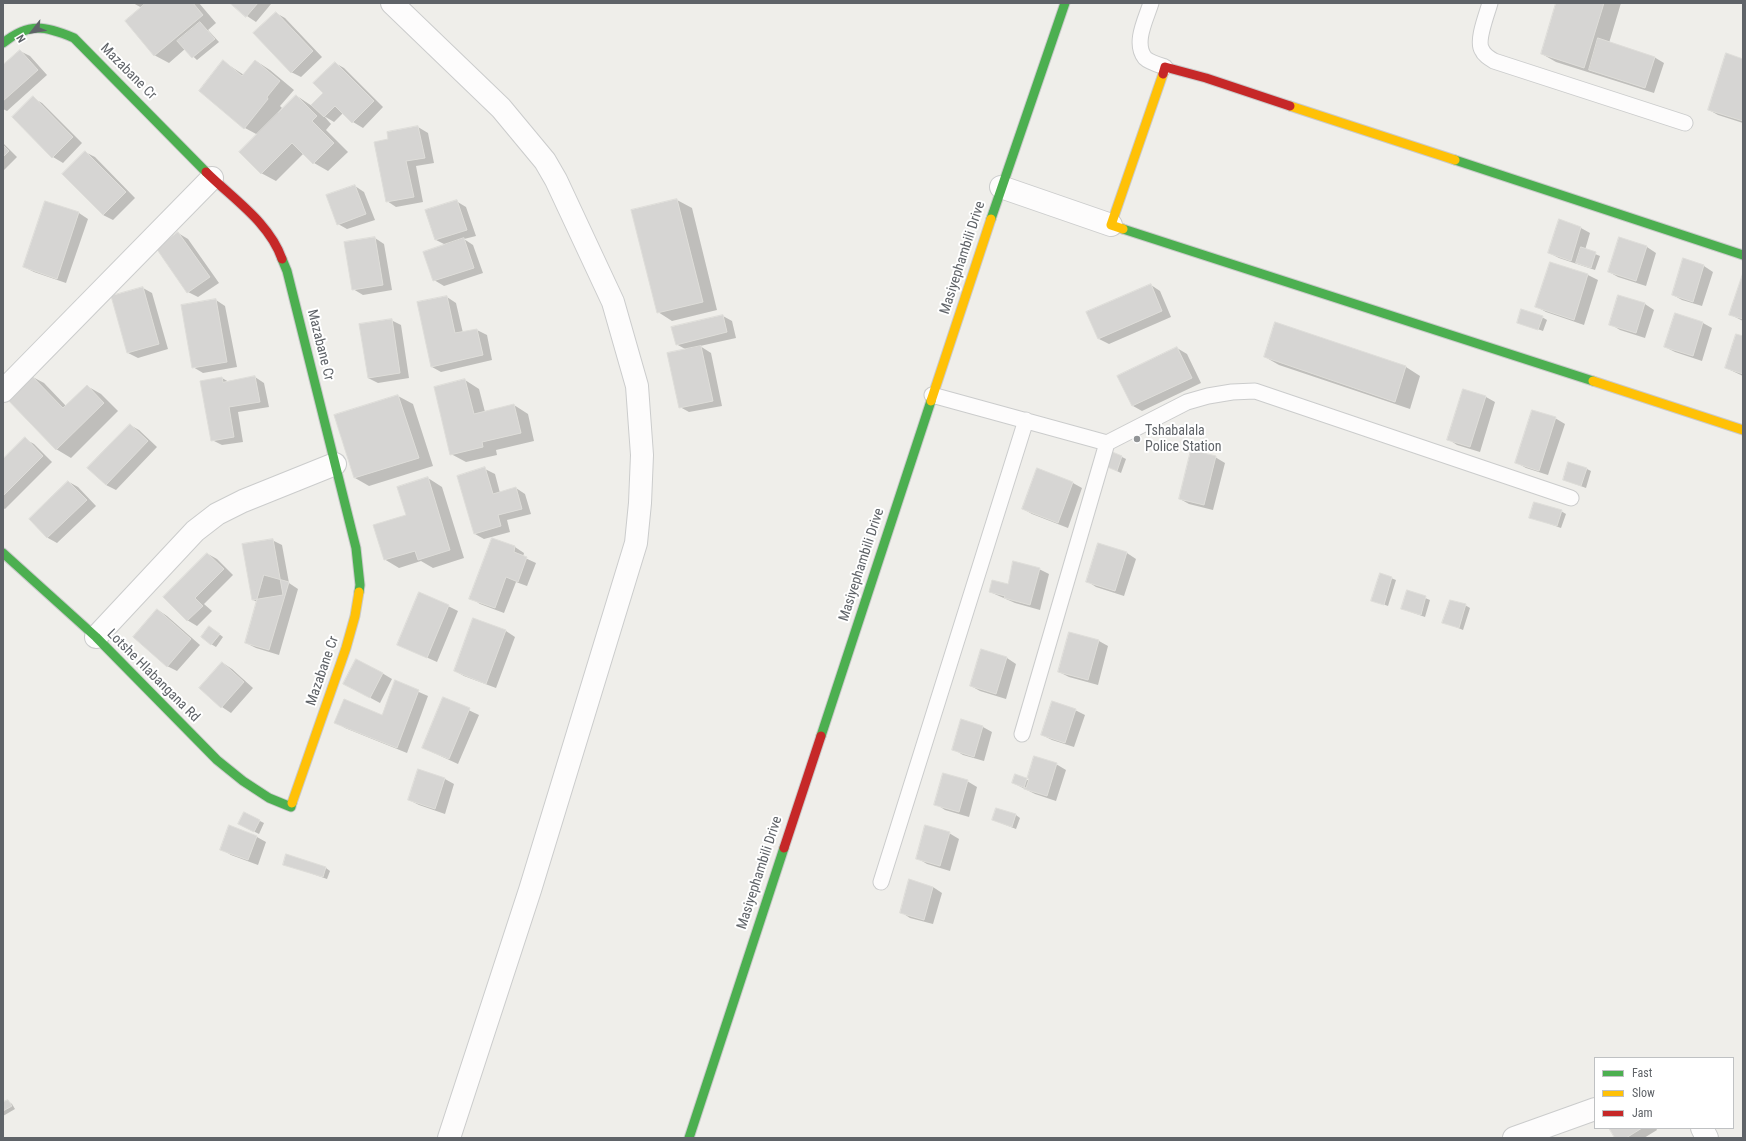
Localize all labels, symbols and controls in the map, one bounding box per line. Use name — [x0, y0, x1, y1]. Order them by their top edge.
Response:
north arrow — [12, 12, 52, 52]
text: N — [14, 32, 29, 45]
street label: Mazabane Cr — [96, 40, 160, 104]
street label: Masiyephambili Drive — [937, 199, 989, 317]
street label: Mazabane Cr — [303, 308, 337, 382]
place label: Tshabalala Police Station — [1145, 423, 1222, 456]
marker: Tshabalala Police Station — [1132, 434, 1142, 444]
street label: Masiyephambili Drive — [836, 506, 888, 624]
street label: Lotshe Hlabangana Rd — [103, 626, 203, 726]
street label: Mazabane Cr — [303, 634, 343, 708]
street label: Masiyephambili Drive — [734, 814, 786, 932]
legend — [1594, 1057, 1734, 1129]
text: Fast — [1632, 1066, 1652, 1080]
text: Slow — [1632, 1086, 1655, 1100]
text: Jam — [1632, 1106, 1653, 1120]

